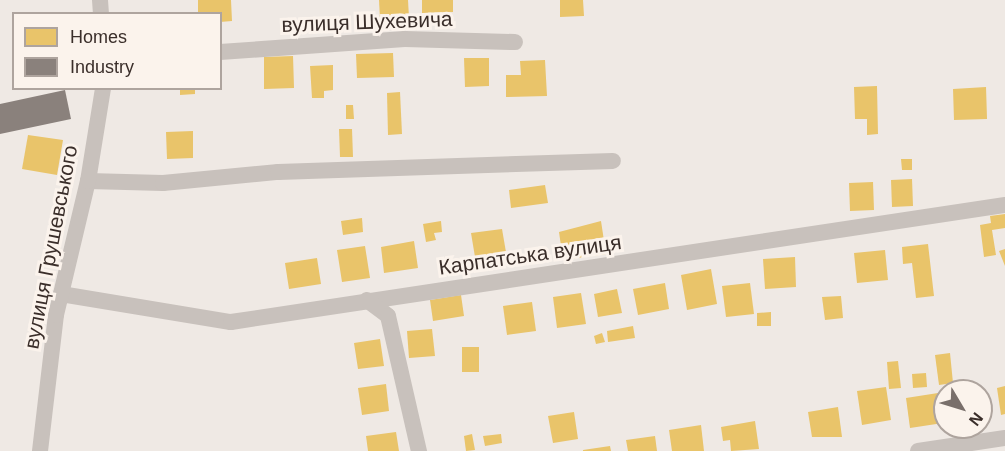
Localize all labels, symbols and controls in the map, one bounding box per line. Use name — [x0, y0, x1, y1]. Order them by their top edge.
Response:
street label: вулиця Шухевича — [281, 6, 453, 38]
legend — [12, 12, 222, 90]
text: Homes — [70, 27, 127, 47]
text: Industry — [70, 57, 134, 77]
street label: вулиця Грушевського — [19, 143, 83, 351]
street label: Карпатська вулиця — [437, 230, 623, 280]
north arrow — [933, 379, 993, 439]
text: N — [966, 409, 986, 429]

